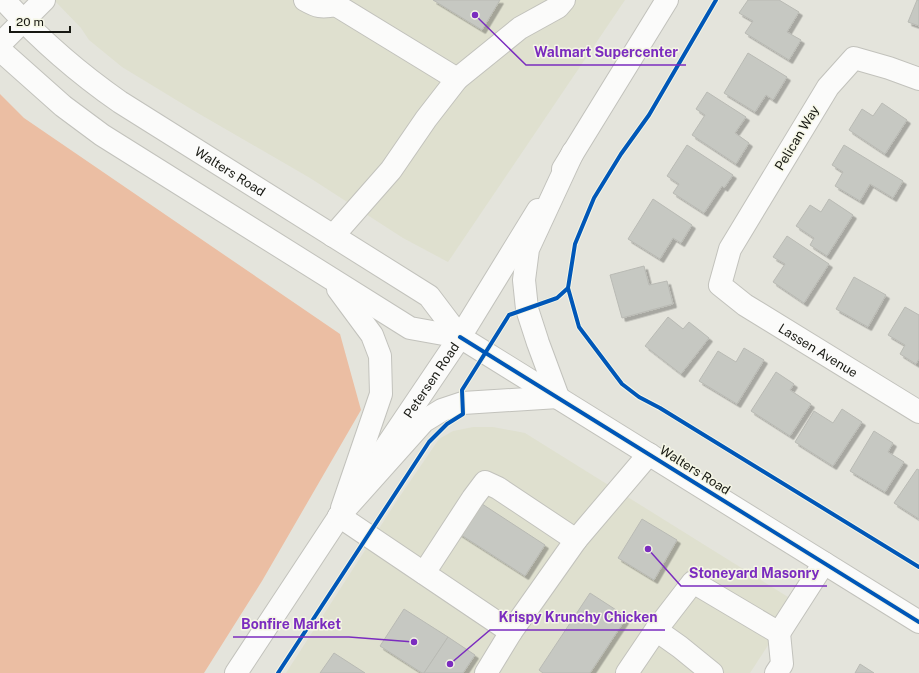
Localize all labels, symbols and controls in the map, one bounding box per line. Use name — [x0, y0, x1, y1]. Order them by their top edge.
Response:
scale bar — [10, 8, 70, 34]
text: 20 m — [16, 15, 44, 29]
callout: Walmart Supercenter — [526, 39, 686, 65]
text: Walmart Supercenter — [534, 44, 678, 60]
street label: Pelican Way — [772, 103, 822, 173]
street label: Walters Road — [192, 144, 268, 199]
street label: Lassen Avenue — [776, 320, 861, 380]
street label: Petersen Road — [400, 339, 462, 421]
street label: Walters Road — [657, 442, 733, 498]
callout: Stoneyard Masonry — [681, 560, 827, 586]
text: Stoneyard Masonry — [689, 565, 819, 581]
callout: Krispy Krunchy Chicken — [490, 604, 665, 630]
text: Krispy Krunchy Chicken — [498, 609, 658, 625]
callout: Bonfire Market — [233, 611, 349, 637]
text: Bonfire Market — [241, 616, 341, 632]

